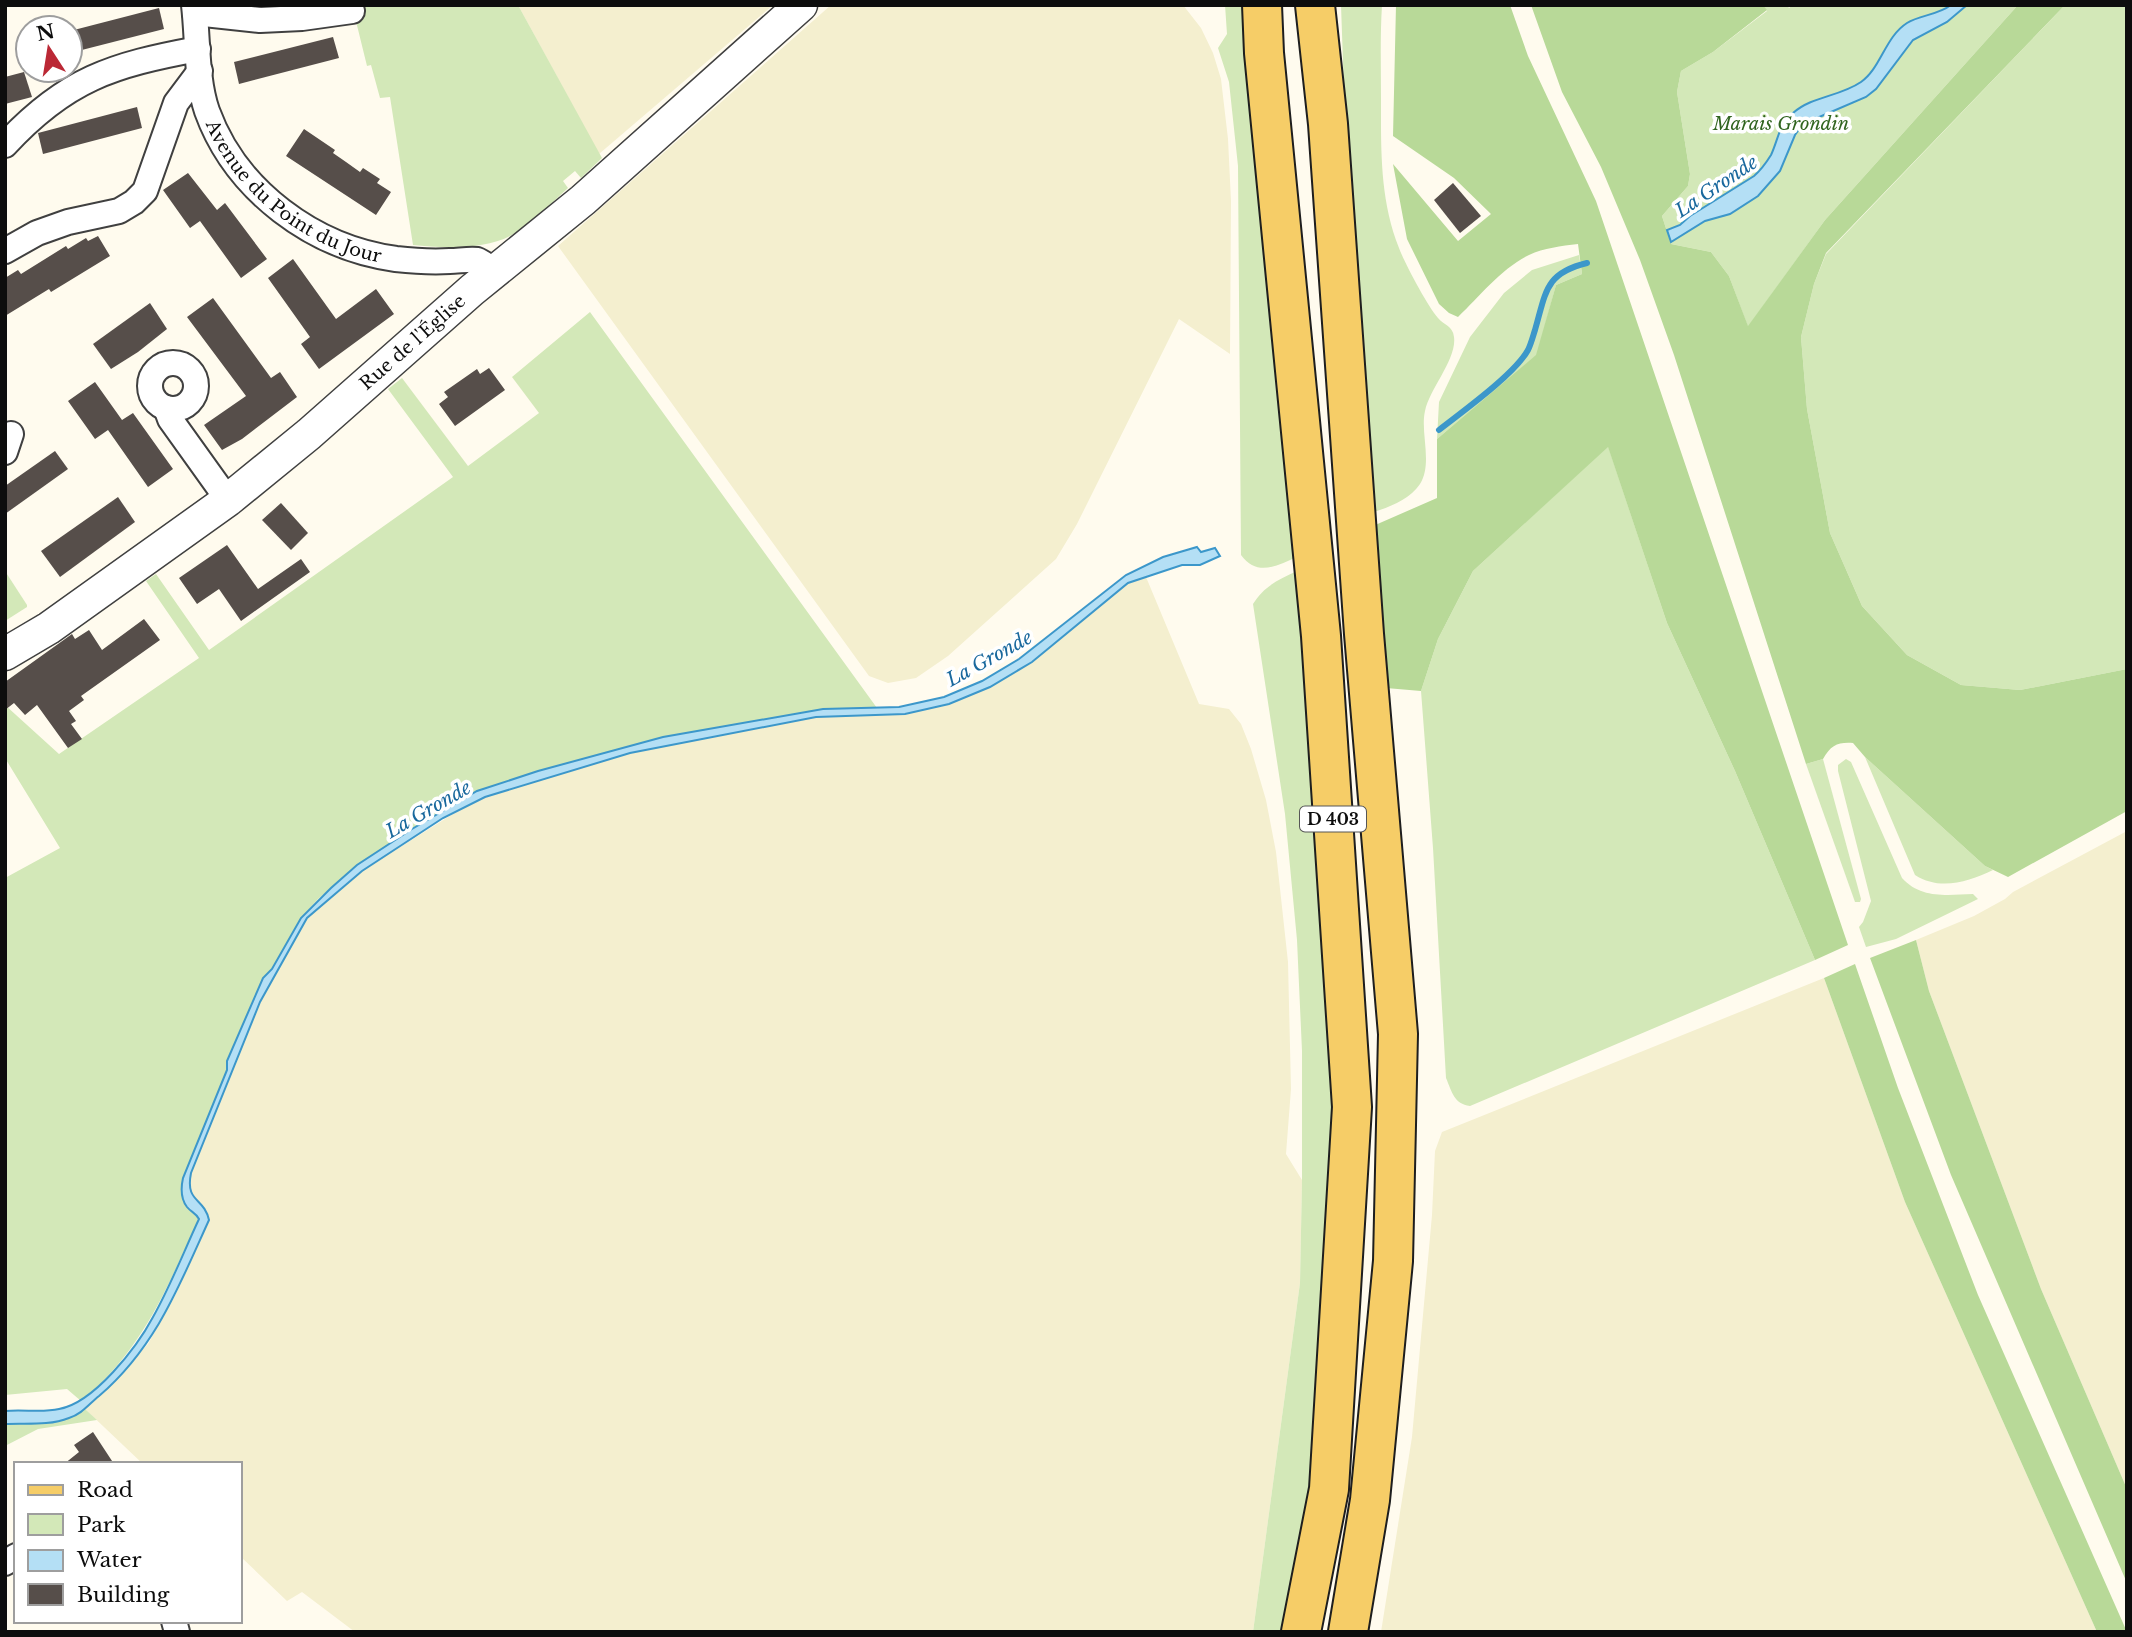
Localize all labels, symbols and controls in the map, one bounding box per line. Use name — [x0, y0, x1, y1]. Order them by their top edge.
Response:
north arrow — [14, 14, 84, 84]
text: N — [34, 20, 57, 46]
park label: Marais Grondin — [1712, 113, 1849, 135]
street label: Avenue du Point du Jour — [201, 116, 384, 267]
water label: La Gronde — [1670, 150, 1762, 223]
street label: Rue de l'Église — [355, 290, 470, 395]
water label: La Gronde — [941, 625, 1036, 692]
water label: La Gronde — [381, 776, 475, 844]
road number: D 403 — [1300, 806, 1366, 832]
legend — [14, 1462, 242, 1623]
text: Road — [77, 1477, 133, 1503]
text: Park — [77, 1512, 126, 1538]
text: Water — [76, 1547, 141, 1573]
text: Building — [77, 1582, 170, 1608]

